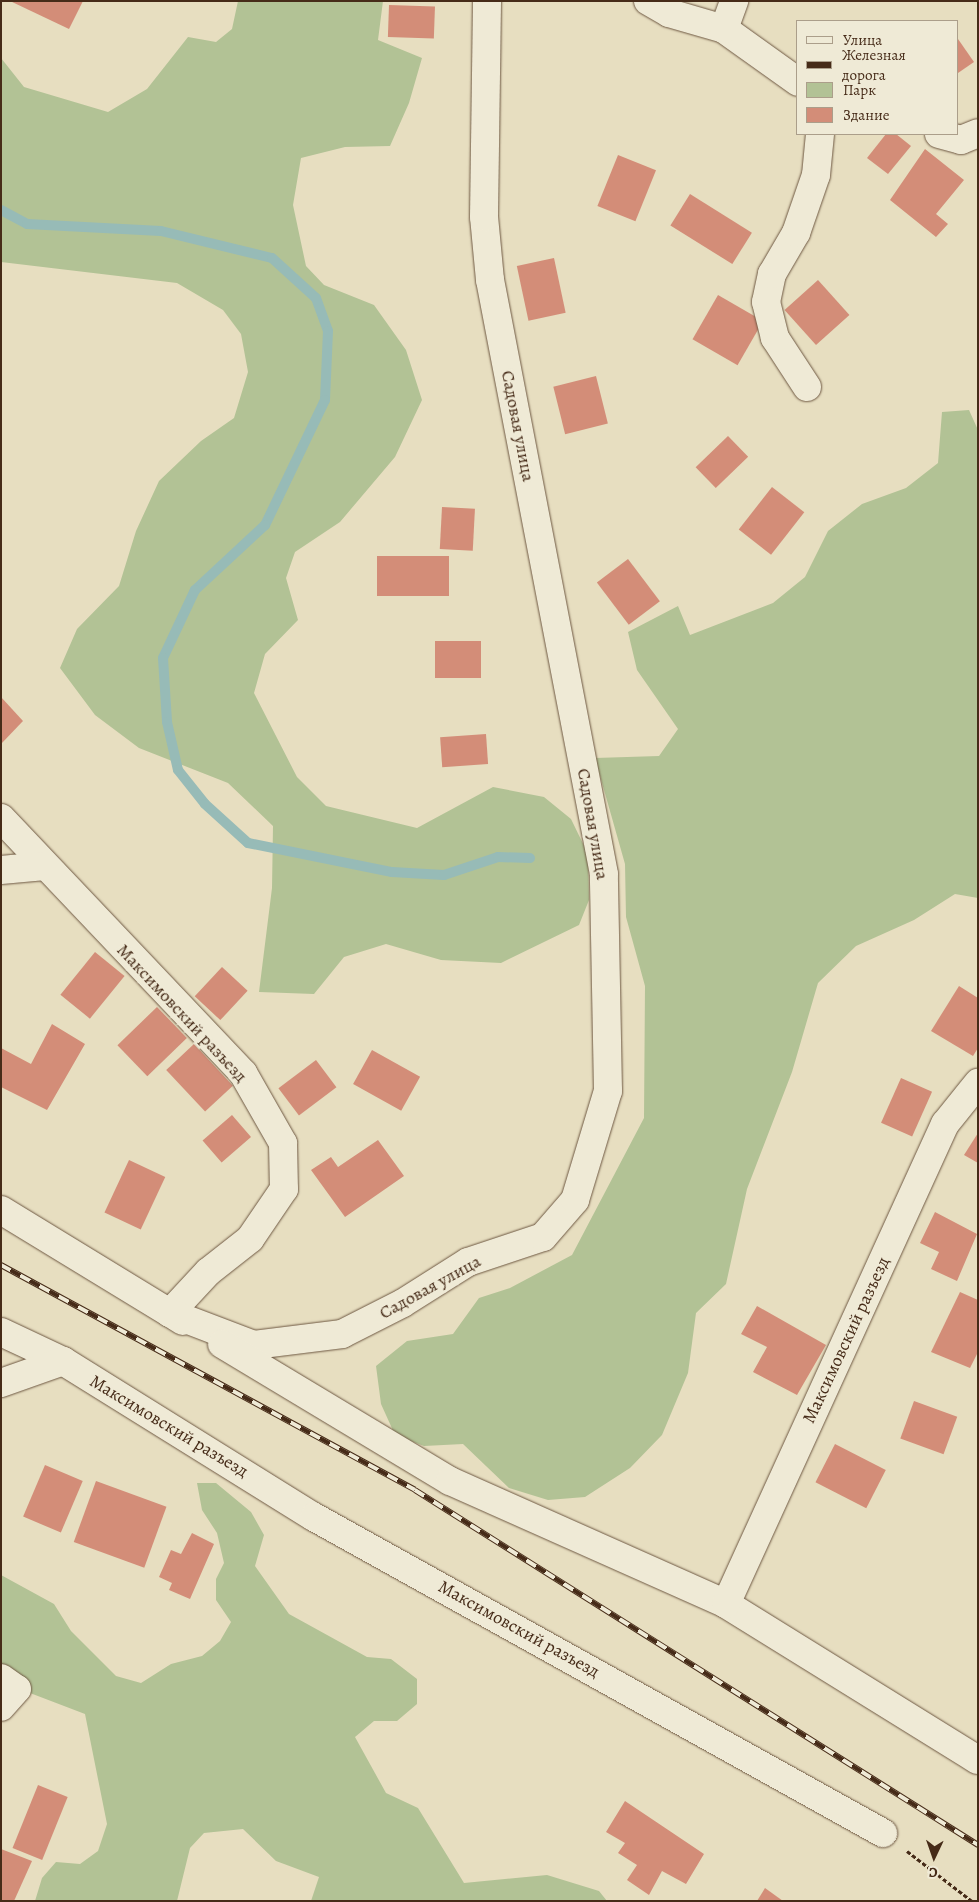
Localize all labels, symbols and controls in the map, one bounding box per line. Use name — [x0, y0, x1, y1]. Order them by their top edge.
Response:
legend — [796, 20, 959, 135]
text: Улица — [843, 30, 882, 50]
text: Железная дорога — [842, 45, 906, 85]
text: Парк — [843, 80, 876, 100]
text: Здание — [843, 105, 890, 125]
street label: Садовая улица — [497, 369, 539, 483]
street label: Садовая улица — [573, 767, 613, 881]
street label: Максимовский разъезд — [112, 939, 252, 1087]
street label: Садовая улица — [376, 1250, 484, 1324]
street label: Максимовский разъезд — [798, 1253, 894, 1427]
street label: Максимовский разъезд — [86, 1370, 252, 1482]
street label: Максимовский разъезд — [434, 1576, 604, 1682]
north arrow — [909, 1832, 959, 1882]
text: С — [928, 1863, 938, 1882]

